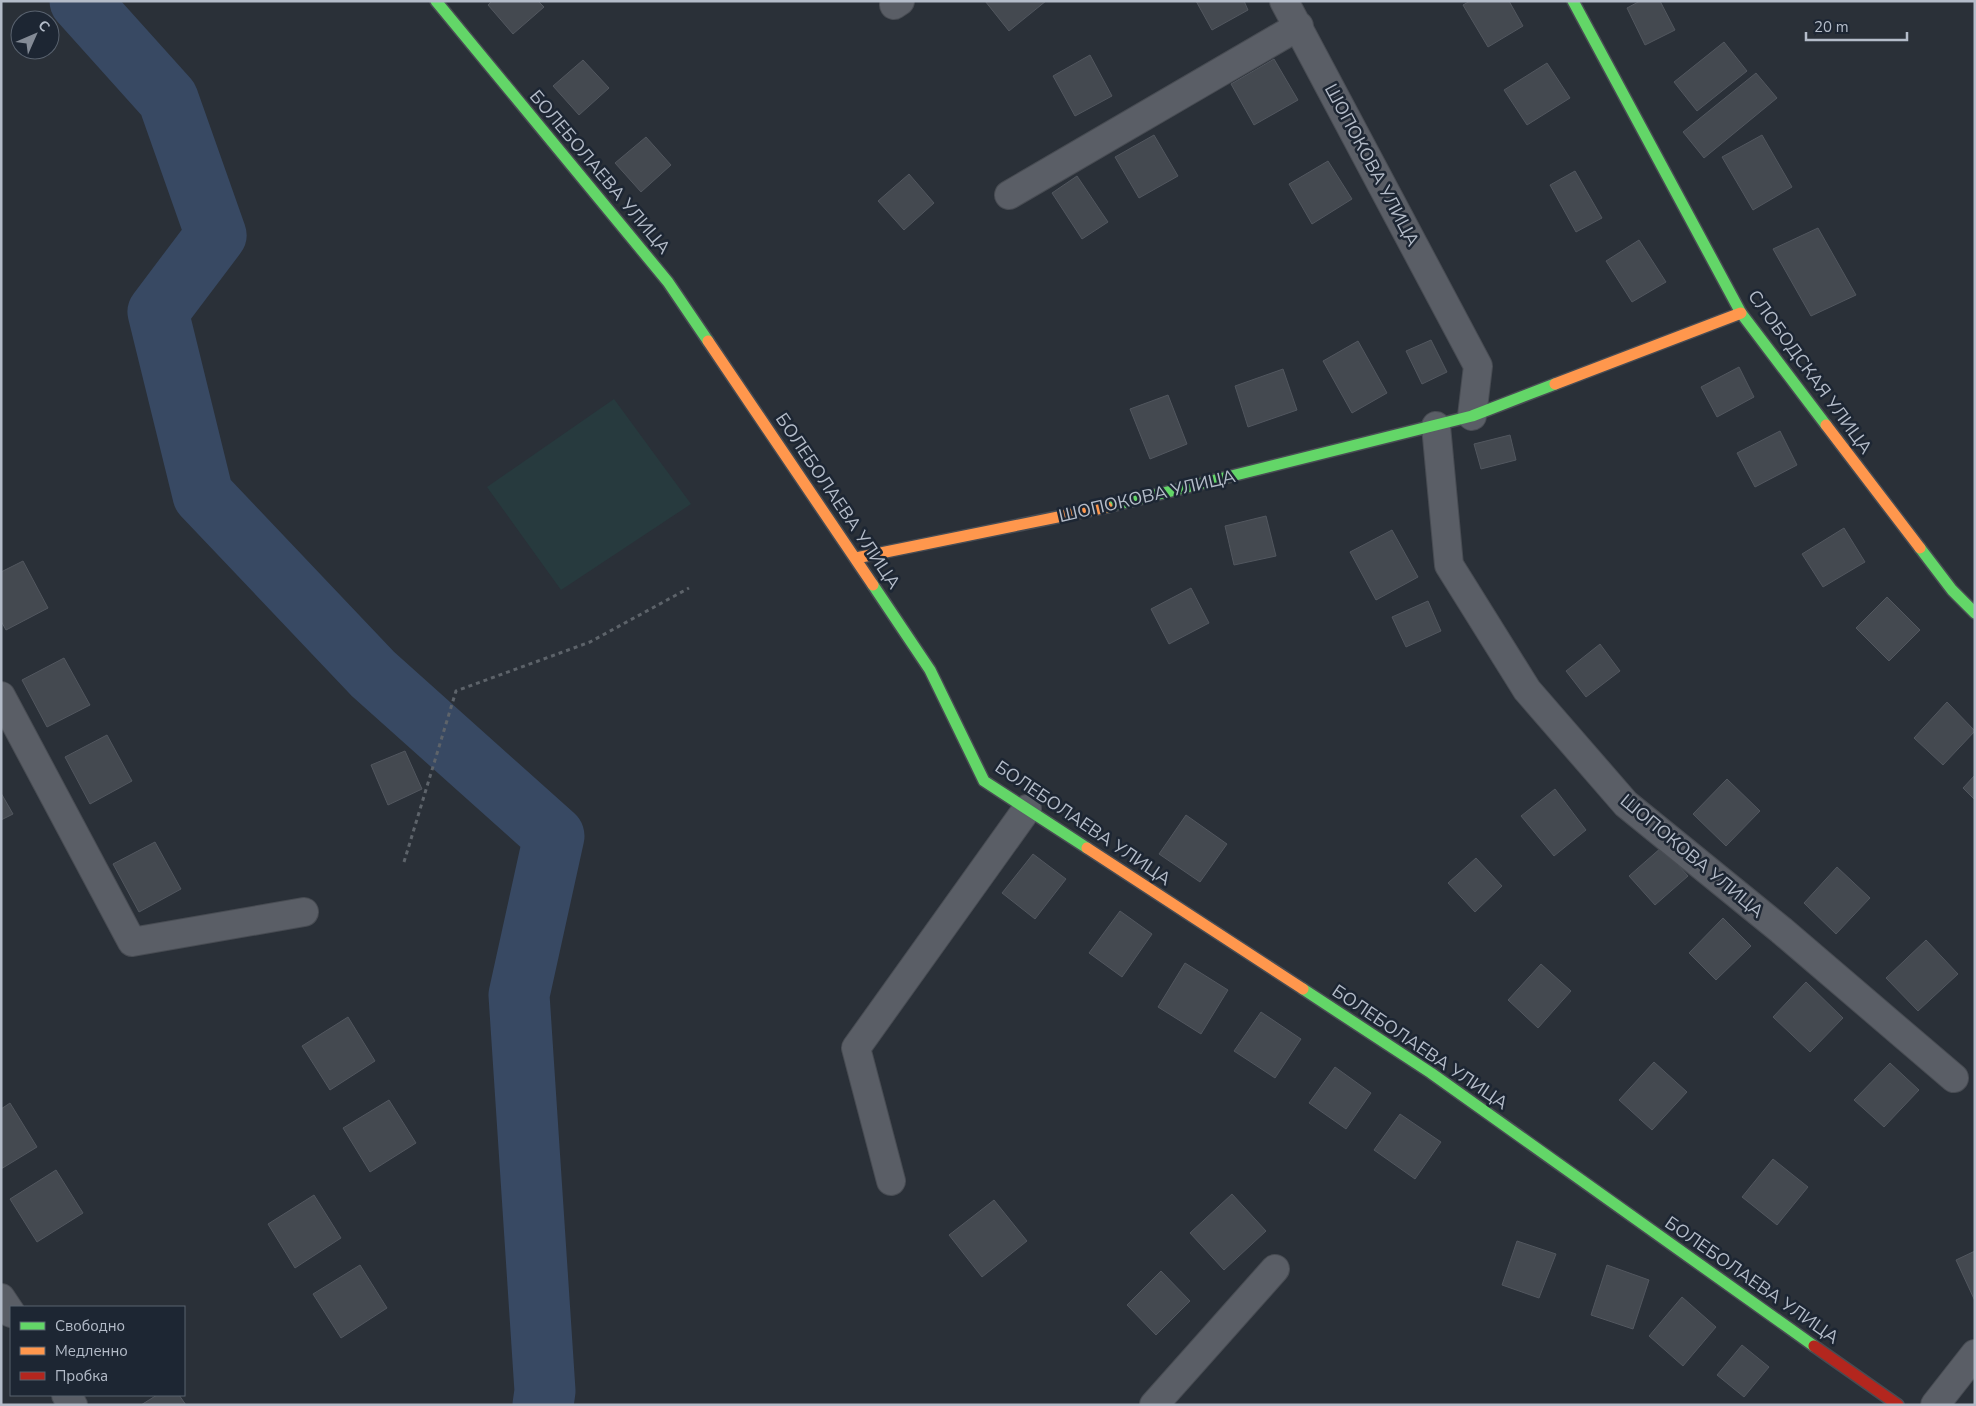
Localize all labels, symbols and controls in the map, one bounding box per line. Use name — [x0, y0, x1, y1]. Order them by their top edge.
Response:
north arrow — [10, 10, 60, 60]
scale bar — [1806, 10, 1907, 42]
text: С — [34, 16, 54, 37]
text: 20 m — [1814, 17, 1849, 37]
street label: ШОПОКОВА УЛИЦА — [1319, 80, 1425, 250]
street label: БОЛЕБОЛАЕВА УЛИЦА — [524, 85, 676, 259]
street label: СЛОБОДСКАЯ УЛИЦА — [1742, 285, 1878, 459]
street label: БОЛЕБОЛАЕВА УЛИЦА — [770, 408, 906, 594]
street label: ШОПОКОВА УЛИЦА — [1056, 464, 1238, 528]
street label: БОЛЕБОЛАЕВА УЛИЦА — [990, 755, 1176, 891]
street label: ШОПОКОВА УЛИЦА — [1615, 789, 1769, 923]
street label: БОЛЕБОЛАЕВА УЛИЦА — [1327, 979, 1513, 1115]
street label: БОЛЕБОЛАЕВА УЛИЦА — [1660, 1211, 1844, 1349]
legend — [10, 1306, 185, 1396]
text: Свободно — [55, 1316, 125, 1336]
text: Медленно — [55, 1341, 128, 1361]
text: Пробка — [55, 1366, 108, 1386]

